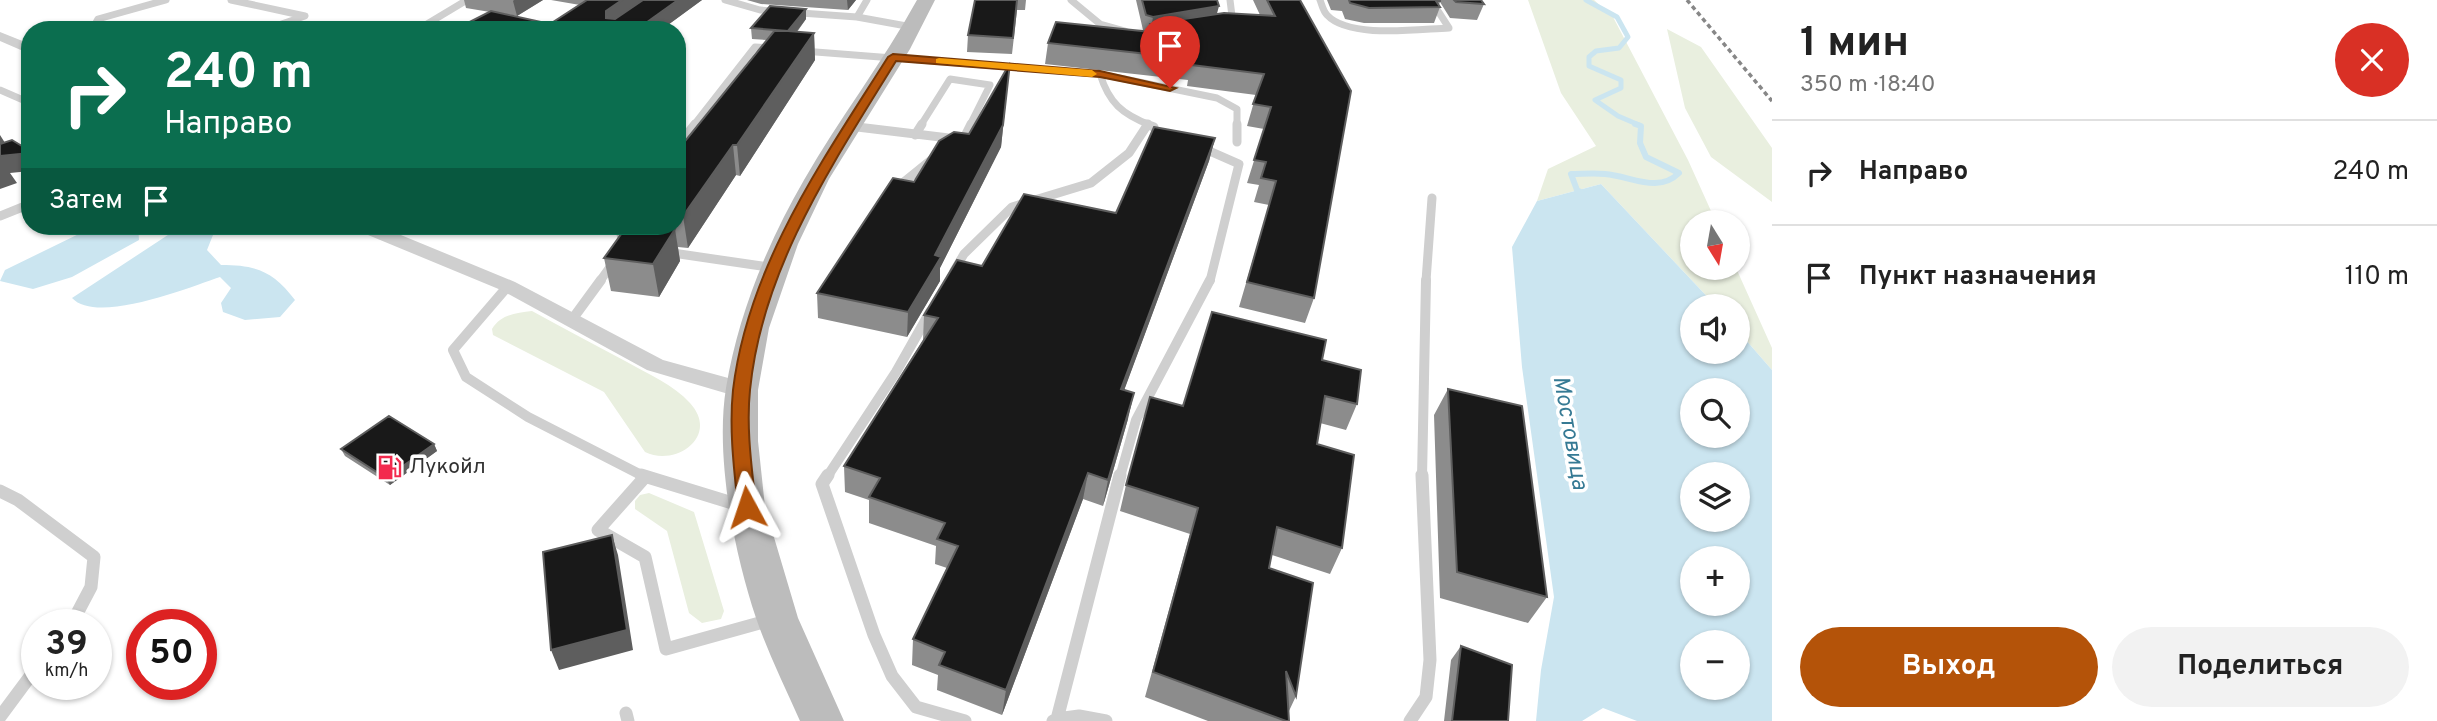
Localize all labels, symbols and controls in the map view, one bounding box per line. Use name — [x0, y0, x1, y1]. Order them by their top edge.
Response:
pin — [1140, 16, 1200, 88]
text: 1 мин — [1800, 18, 1909, 71]
button: close — [2335, 23, 2409, 97]
icon: arrive — [1151, 27, 1189, 65]
text: 240 m — [164, 44, 313, 106]
icon: right — [49, 49, 140, 140]
text: 350 m · 18:40 — [1800, 71, 1935, 100]
text: Направо — [164, 105, 292, 145]
icon: right — [1800, 154, 1838, 192]
text: Направо — [1859, 156, 1968, 189]
text: 240 m — [2332, 156, 2409, 189]
icon: arrive — [137, 182, 175, 220]
text: Затем — [49, 185, 123, 218]
north arrow — [1680, 210, 1750, 280]
map controls — [1680, 210, 1750, 700]
icon: arrive — [1800, 259, 1838, 297]
text: Пункт назначения — [1859, 261, 2097, 294]
text: 110 m — [2345, 261, 2409, 294]
button: sound — [1680, 294, 1750, 364]
water label: Мостовица — [1545, 374, 1593, 492]
button: search — [1680, 378, 1750, 448]
fuel station icon: Лукойл — [375, 453, 403, 481]
place label: Лукойл — [409, 454, 486, 481]
button: layers — [1680, 462, 1750, 532]
position arrow — [710, 470, 784, 544]
button: + — [1680, 546, 1750, 616]
speed limit sign: 50 — [126, 609, 217, 700]
text: 39 — [45, 623, 88, 667]
button: Выход — [1800, 627, 2098, 707]
button: Поделиться — [2112, 627, 2409, 707]
button: − — [1680, 630, 1750, 700]
text: km/h — [45, 660, 88, 683]

